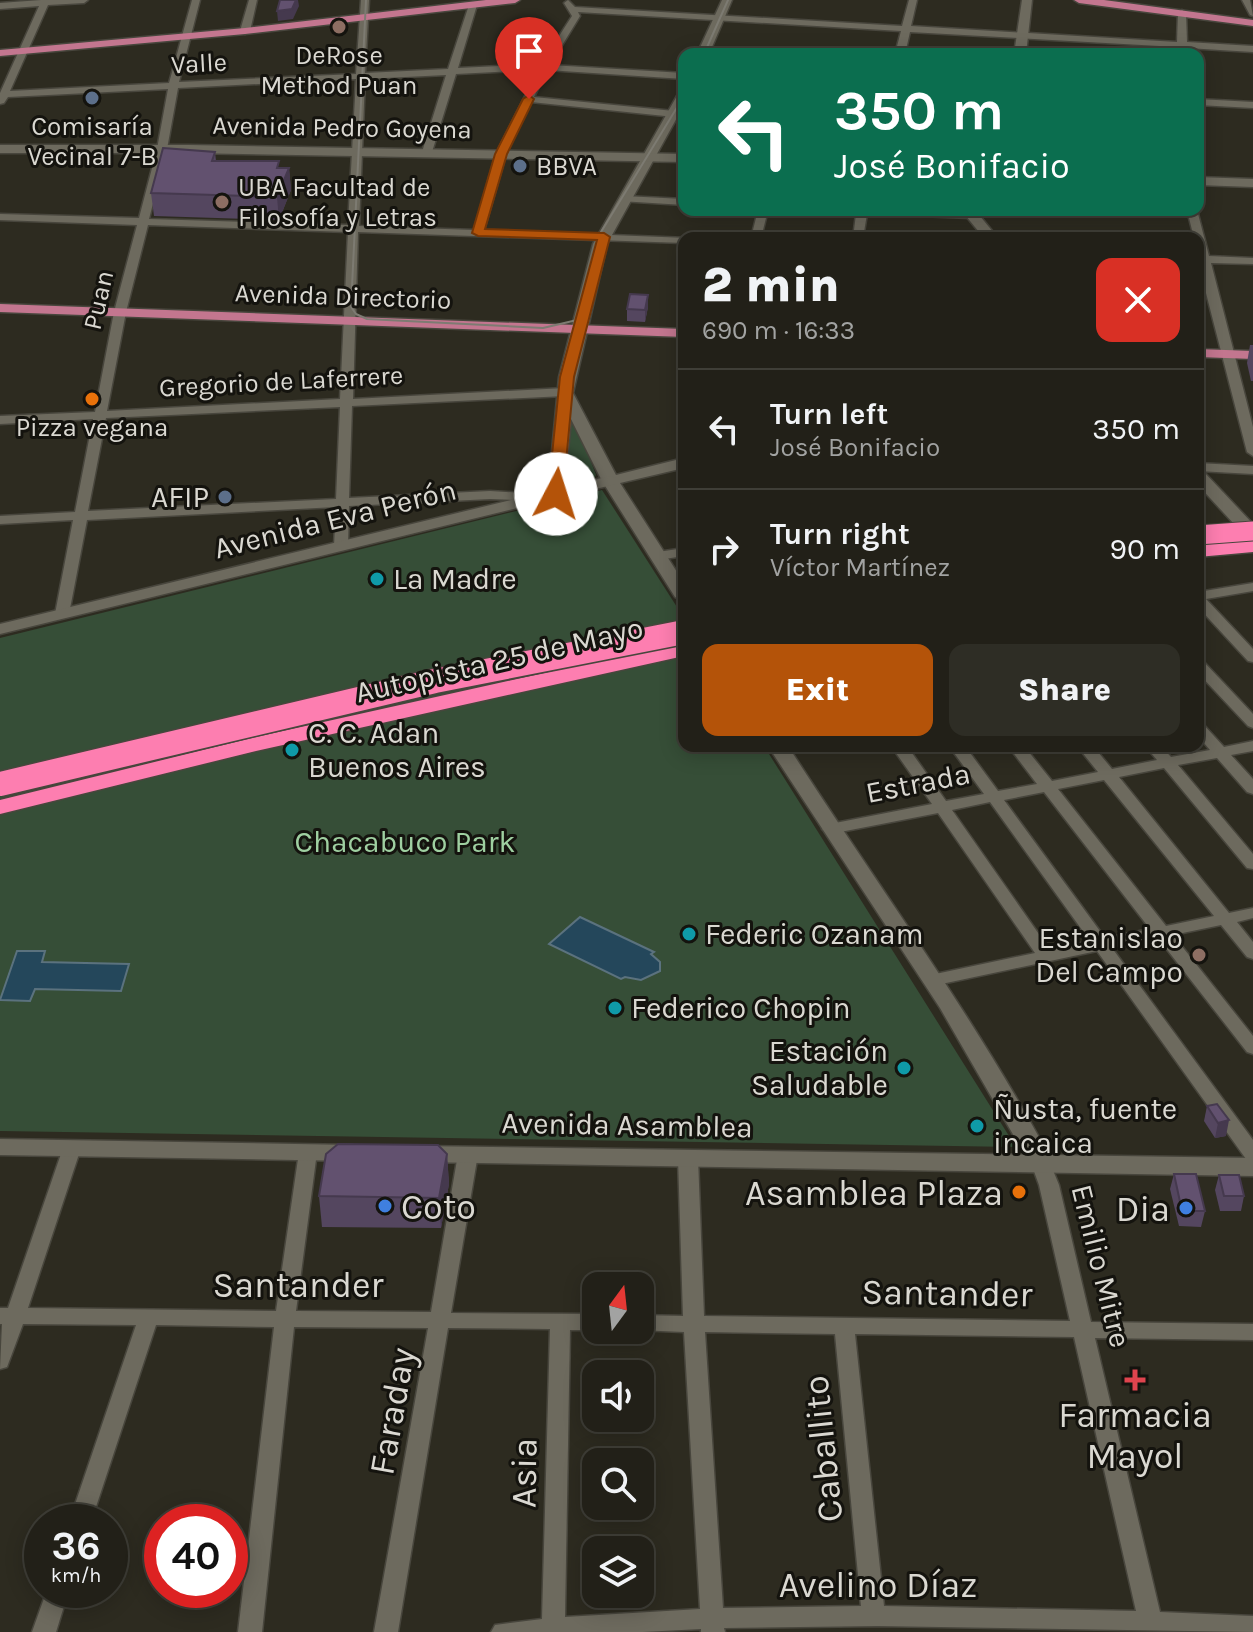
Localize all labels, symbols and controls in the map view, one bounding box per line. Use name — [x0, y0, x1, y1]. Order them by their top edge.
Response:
pin — [495, 17, 563, 99]
marker: DeRose Method Puan — [330, 18, 348, 36]
icon: arrive — [507, 29, 551, 73]
place label: DeRose Method Puan — [261, 40, 417, 101]
street label: Valle — [170, 47, 228, 80]
text: 350 m — [834, 78, 1004, 143]
icon: left — [702, 80, 806, 184]
marker: Comisaría Vecinal 7-B — [83, 89, 101, 107]
street label: Avenida Pedro Goyena — [212, 110, 472, 145]
place label: Comisaría Vecinal 7-B — [27, 111, 157, 172]
text: José Bonifacio — [834, 145, 1070, 187]
place label: BBVA — [536, 151, 597, 182]
marker: BBVA — [511, 157, 529, 175]
place label: UBA Facultad de Filosofía y Letras — [238, 172, 437, 233]
marker: UBA Facultad de Filosofía y Letras — [213, 193, 231, 211]
text: 2 min — [702, 257, 840, 313]
button: close — [1096, 258, 1180, 342]
street label: Puan — [77, 267, 120, 333]
street label: Avenida Directorio — [234, 277, 452, 316]
text: 690 m · 16:33 — [702, 315, 855, 346]
street label: Gregorio de Laferrere — [158, 360, 404, 403]
marker: Pizza vegana — [83, 390, 101, 408]
text: Turn left — [770, 396, 888, 432]
icon: left — [702, 407, 746, 451]
text: 350 m — [1092, 411, 1180, 447]
place label: Pizza vegana — [16, 412, 168, 443]
text: José Bonifacio — [770, 432, 940, 463]
position arrow — [514, 452, 598, 536]
street label: Avenida Eva Perón — [210, 471, 460, 567]
place label: AFIP — [151, 479, 209, 515]
marker: AFIP — [216, 488, 234, 506]
text: Turn right — [770, 516, 910, 552]
icon: right — [702, 527, 746, 571]
text: 90 m — [1110, 531, 1180, 567]
text: Víctor Martínez — [770, 552, 950, 583]
place label: La Madre — [393, 561, 517, 597]
marker: La Madre — [368, 570, 386, 588]
street label: Autopista 25 de Mayo — [352, 609, 646, 711]
button: Exit — [702, 644, 933, 736]
button: Share — [949, 644, 1180, 736]
place label: C. C. Adan Buenos Aires — [308, 715, 486, 785]
marker: C. C. Adan Buenos Aires — [283, 741, 301, 759]
street label: Estrada — [863, 755, 973, 811]
park label: Chacabuco Park — [295, 824, 515, 860]
place label: Federic Ozanam — [705, 916, 924, 952]
place label: Estanislao Del Campo — [1035, 920, 1183, 990]
marker: Federic Ozanam — [680, 925, 698, 943]
marker: Estanislao Del Campo — [1190, 946, 1208, 964]
place label: Federico Chopin — [631, 990, 851, 1026]
marker: Federico Chopin — [606, 999, 624, 1017]
place label: Estación Saludable — [751, 1033, 888, 1103]
marker: Estación Saludable — [895, 1059, 913, 1077]
place label: Ñusta, fuente incaica — [993, 1091, 1177, 1161]
street label: Avenida Asamblea — [501, 1105, 753, 1145]
marker: Ñusta, fuente incaica — [968, 1117, 986, 1135]
place label: Asamblea Plaza — [745, 1172, 1003, 1214]
street label: Emilio Mitre — [1063, 1181, 1139, 1351]
marker: Asamblea Plaza — [1010, 1183, 1028, 1201]
place label: Coto — [401, 1186, 476, 1228]
place label: Dia — [1116, 1188, 1170, 1230]
marker: Coto — [376, 1197, 394, 1215]
marker: Dia — [1177, 1199, 1195, 1217]
street label: Santander — [212, 1264, 385, 1306]
street label: Santander — [861, 1271, 1034, 1316]
north arrow — [582, 1272, 654, 1344]
map controls — [582, 1272, 654, 1608]
street label: Faraday — [360, 1344, 424, 1478]
button: sound — [582, 1360, 654, 1432]
marker: Farmacia Mayol — [1126, 1371, 1144, 1389]
street label: Caballito — [794, 1374, 852, 1524]
place label: Farmacia Mayol — [1058, 1394, 1212, 1477]
street label: Asia — [502, 1438, 546, 1508]
button: search — [582, 1448, 654, 1520]
speed limit sign: 40 — [144, 1504, 248, 1608]
text: 36 — [51, 1522, 101, 1569]
button: layers — [582, 1536, 654, 1608]
text: km/h — [51, 1564, 101, 1587]
street label: Avelino Díaz — [779, 1564, 977, 1606]

